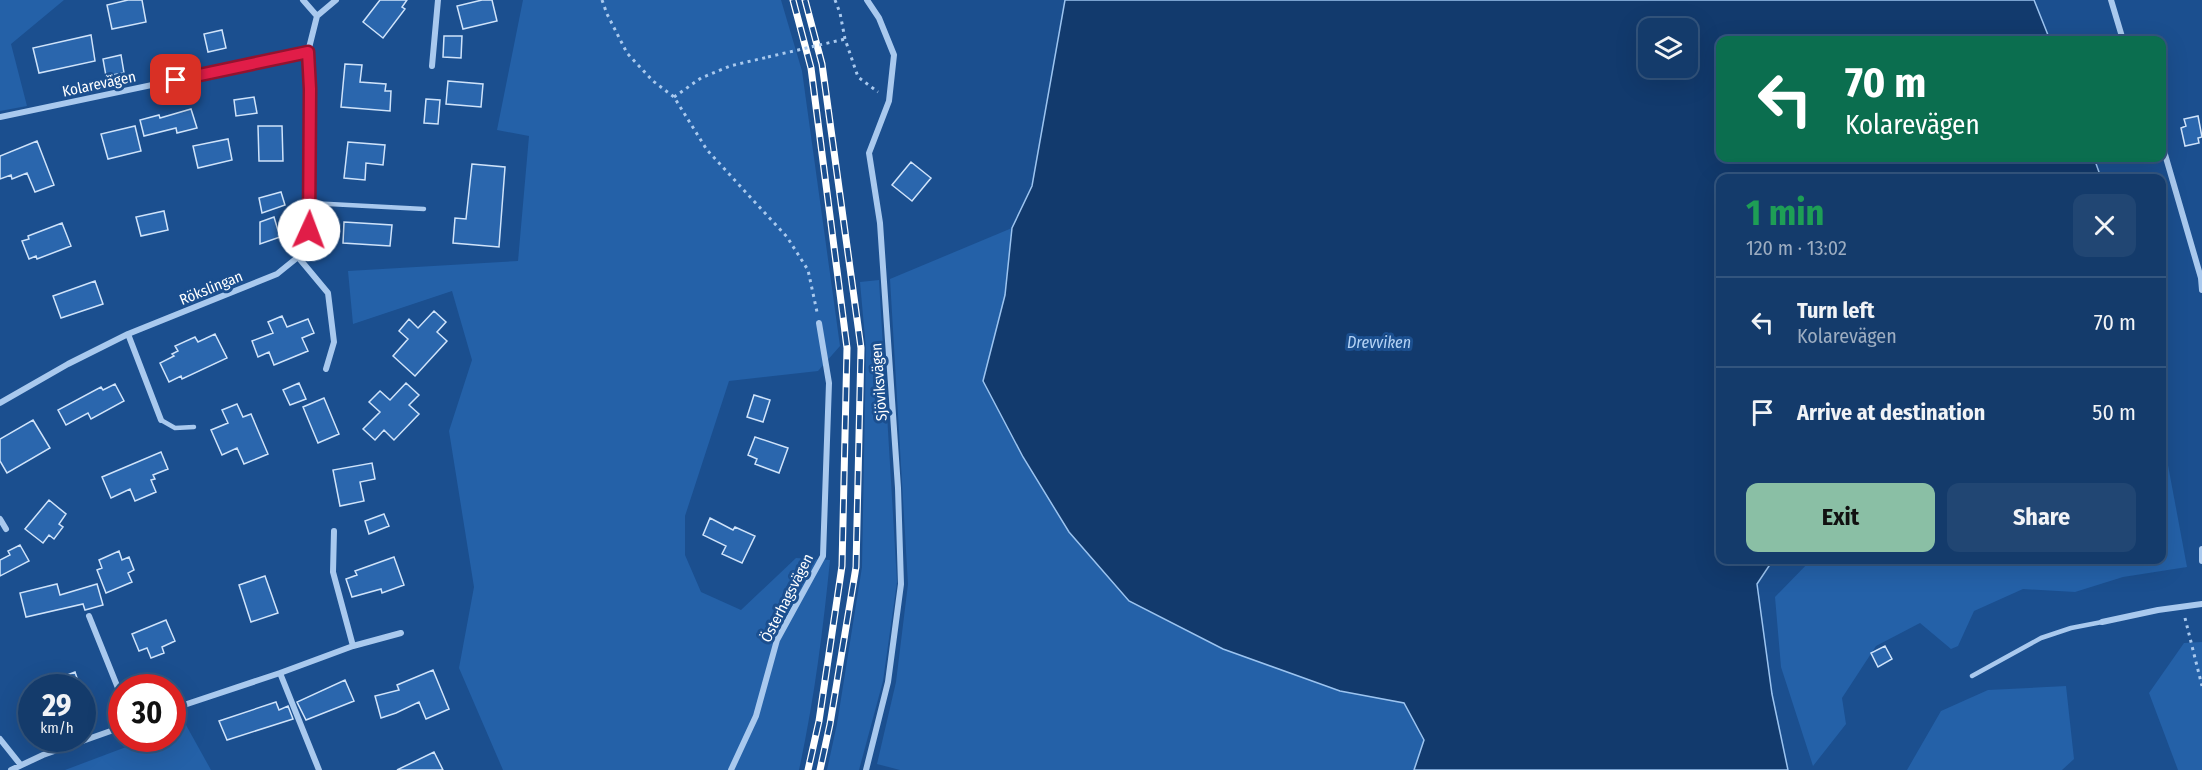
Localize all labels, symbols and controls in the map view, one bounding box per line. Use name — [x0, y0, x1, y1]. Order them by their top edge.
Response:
map controls — [1638, 18, 1698, 78]
button: layers — [1638, 18, 1698, 78]
pin — [150, 54, 201, 105]
text: 70 m — [1845, 58, 1926, 108]
icon: left — [1746, 60, 1824, 138]
icon: arrive — [159, 63, 192, 96]
street label: Kolarevägen — [61, 67, 137, 101]
text: Kolarevägen — [1845, 109, 1980, 141]
text: 1 min — [1746, 191, 1824, 235]
button: close — [2073, 194, 2136, 257]
position arrow — [277, 198, 341, 262]
text: 120 m · 13:02 — [1746, 236, 1847, 260]
street label: Rökslingan — [177, 267, 245, 309]
text: Turn left — [1797, 297, 1875, 324]
icon: left — [1746, 306, 1779, 339]
text: 70 m — [2094, 309, 2136, 336]
text: Kolarevägen — [1797, 324, 1897, 348]
water label: Drevviken — [1347, 333, 1411, 352]
street label: Sjöviksvägen — [867, 342, 891, 422]
icon: arrive — [1746, 396, 1779, 429]
text: Arrive at destination — [1797, 399, 1985, 426]
text: 50 m — [2092, 399, 2136, 426]
button: Exit — [1746, 483, 1935, 552]
button: Share — [1947, 483, 2136, 552]
street label: Österhagsvägen — [757, 551, 817, 645]
speed limit sign: 30 — [108, 674, 186, 752]
text: 29 — [42, 688, 72, 724]
text: km/h — [40, 719, 74, 737]

